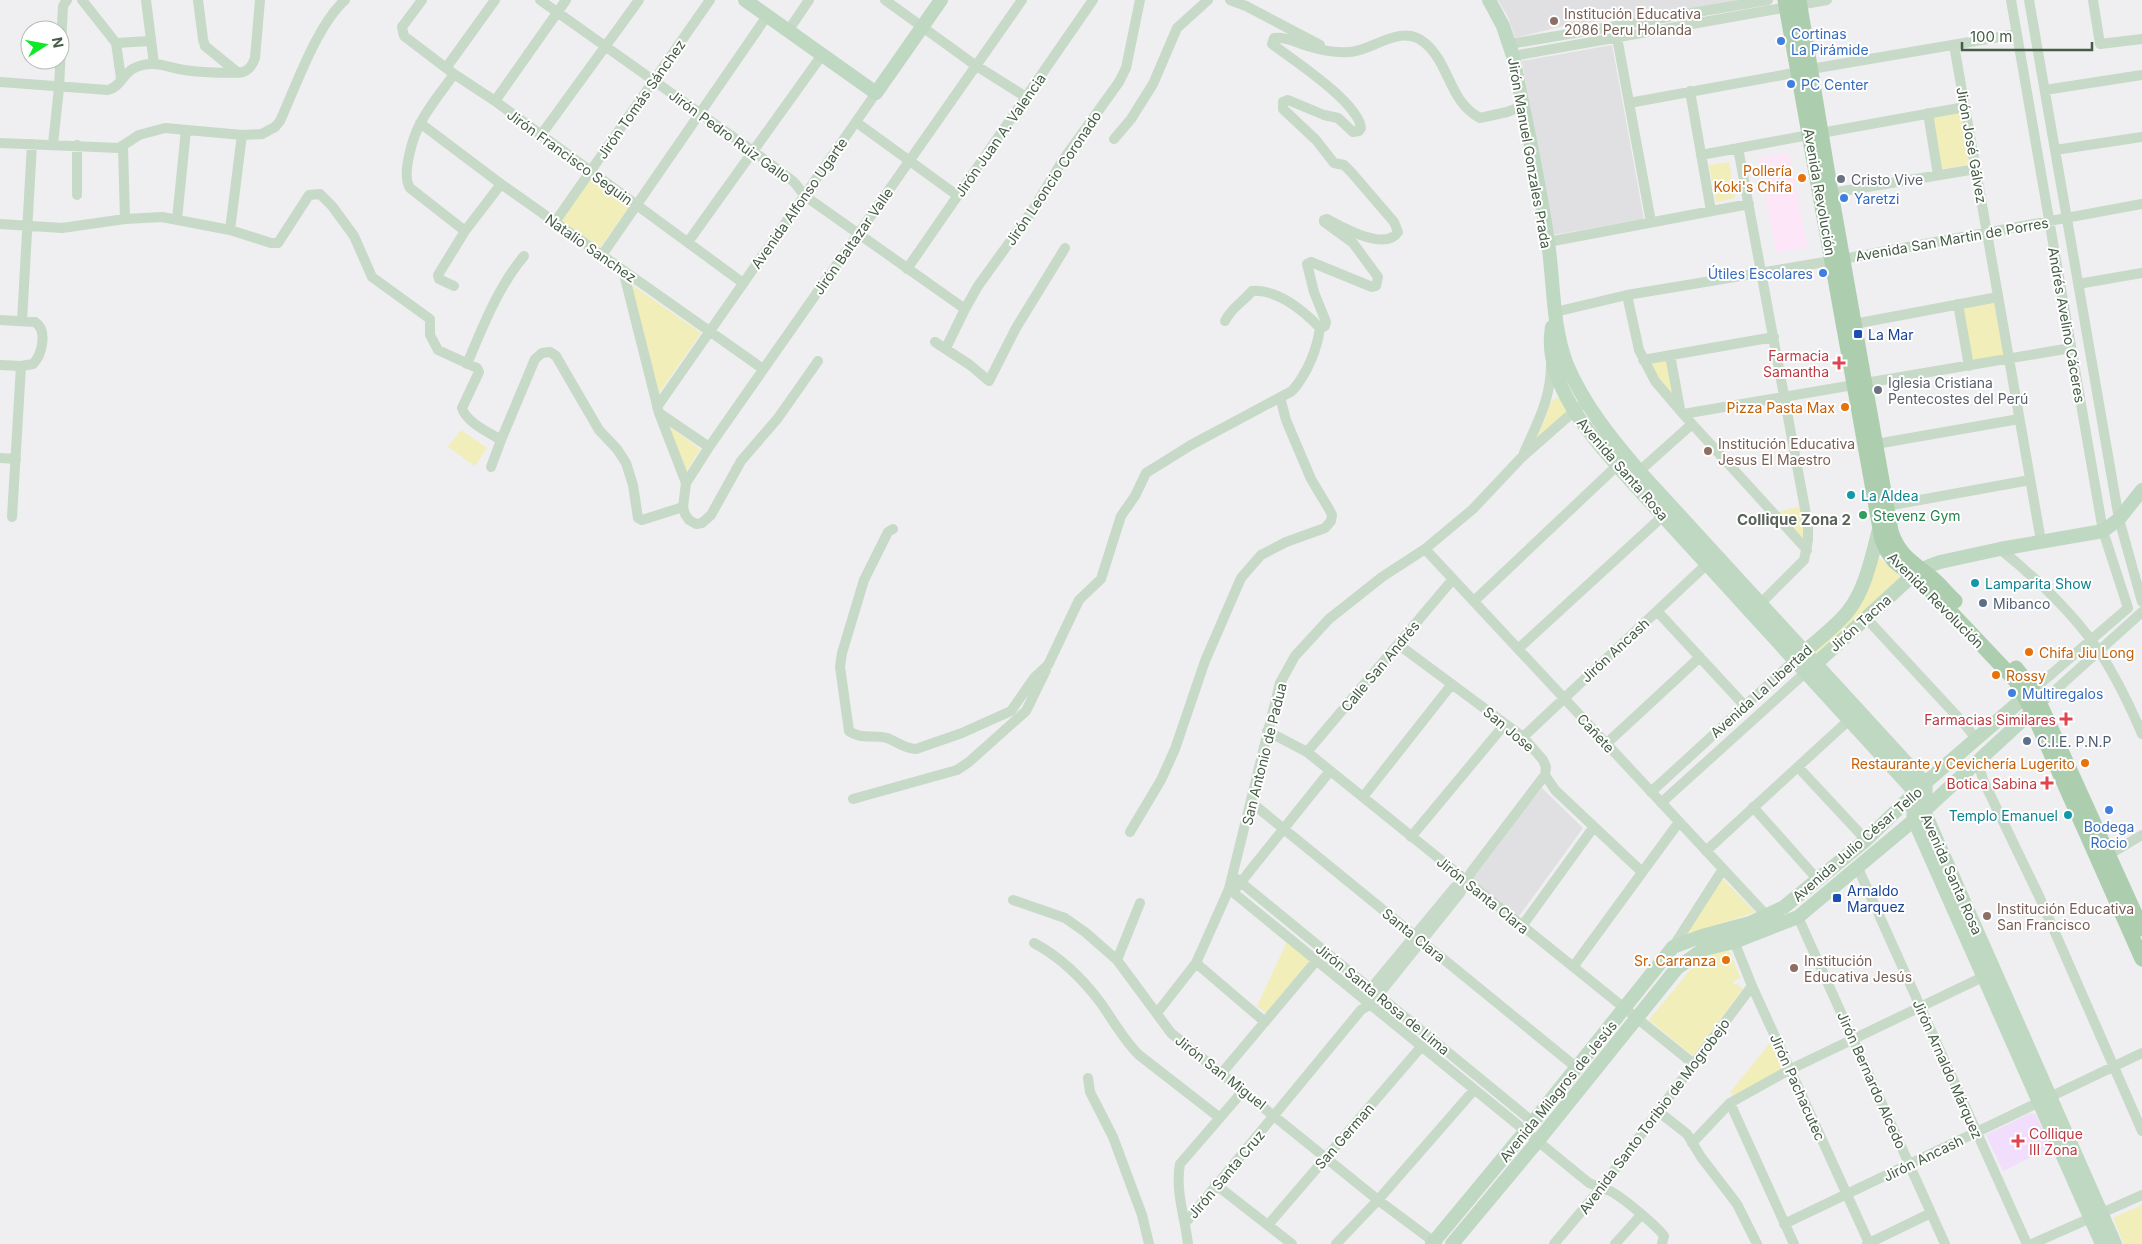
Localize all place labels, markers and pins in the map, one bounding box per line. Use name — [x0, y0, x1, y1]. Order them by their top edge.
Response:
place label: Institución Educativa 2086 Peru Holanda — [1564, 5, 1701, 38]
marker: Institución Educativa 2086 Peru Holanda — [1548, 15, 1560, 27]
place label: Cortinas La Pirámide — [1791, 25, 1869, 58]
marker: Cortinas La Pirámide — [1775, 35, 1787, 47]
place label: PC Center — [1801, 76, 1869, 93]
marker: PC Center — [1785, 78, 1797, 90]
place label: Pollería Koki's Chifa — [1713, 162, 1792, 195]
place label: Cristo Vive — [1851, 171, 1923, 188]
marker: Pollería Koki's Chifa — [1796, 172, 1808, 184]
marker: Cristo Vive — [1835, 173, 1847, 185]
place label: Yaretzi — [1854, 190, 1899, 207]
marker: Yaretzi — [1838, 192, 1850, 204]
place label: Útiles Escolares — [1708, 265, 1813, 282]
marker: Útiles Escolares — [1817, 267, 1829, 279]
place label: La Mar — [1868, 326, 1914, 343]
marker: La Mar — [1852, 328, 1864, 340]
place label: Farmacia Samantha — [1763, 347, 1829, 380]
marker: Farmacia Samantha — [1833, 357, 1845, 369]
place label: Iglesia Cristiana Pentecostes del Perú — [1888, 374, 2028, 407]
marker: Iglesia Cristiana Pentecostes del Perú — [1872, 384, 1884, 396]
place label: Pizza Pasta Max — [1727, 399, 1835, 416]
marker: Pizza Pasta Max — [1839, 401, 1851, 413]
place label: Institución Educativa Jesus El Maestro — [1718, 435, 1855, 468]
marker: Institución Educativa Jesus El Maestro — [1702, 445, 1714, 457]
place label: La Aldea — [1861, 487, 1919, 504]
marker: La Aldea — [1845, 489, 1857, 501]
place label: Stevenz Gym — [1873, 507, 1961, 524]
marker: Stevenz Gym — [1857, 509, 1869, 521]
place label: Lamparita Show — [1985, 575, 2092, 592]
marker: Lamparita Show — [1969, 577, 1981, 589]
place label: Mibanco — [1993, 595, 2050, 612]
marker: Mibanco — [1977, 597, 1989, 609]
place label: Chifa Jiu Long — [2039, 644, 2134, 661]
marker: Chifa Jiu Long — [2023, 646, 2035, 658]
place label: Rossy — [2006, 667, 2046, 684]
marker: Rossy — [1990, 669, 2002, 681]
place label: Multiregalos — [2022, 685, 2103, 702]
marker: Multiregalos — [2006, 687, 2018, 699]
place label: Farmacias Similares — [1924, 711, 2056, 728]
marker: Farmacias Similares — [2060, 713, 2072, 725]
place label: C.I.E. P.N.P — [2037, 733, 2112, 750]
marker: C.I.E. P.N.P — [2021, 735, 2033, 747]
place label: Restaurante y Cevichería Lugerito — [1851, 755, 2075, 772]
marker: Restaurante y Cevichería Lugerito — [2079, 757, 2091, 769]
place label: Botica Sabina — [1947, 775, 2037, 792]
marker: Botica Sabina — [2041, 777, 2053, 789]
marker: Bodega Rocio — [2103, 804, 2115, 816]
place label: Templo Emanuel — [1949, 807, 2058, 824]
marker: Templo Emanuel — [2062, 809, 2074, 821]
place label: Bodega Rocio — [2084, 818, 2134, 851]
place label: Arnaldo Marquez — [1847, 882, 1905, 915]
marker: Arnaldo Marquez — [1831, 892, 1843, 904]
place label: Institución Educativa San Francisco — [1997, 900, 2134, 933]
marker: Institución Educativa San Francisco — [1981, 910, 1993, 922]
place label: Sr. Carranza — [1634, 952, 1716, 969]
place label: Institución Educativa Jesús — [1804, 952, 1912, 985]
marker: Sr. Carranza — [1720, 954, 1732, 966]
marker: Institución Educativa Jesús — [1788, 962, 1800, 974]
place label: Collique III Zona — [2029, 1125, 2083, 1158]
marker: Collique III Zona — [2011, 1134, 2025, 1148]

